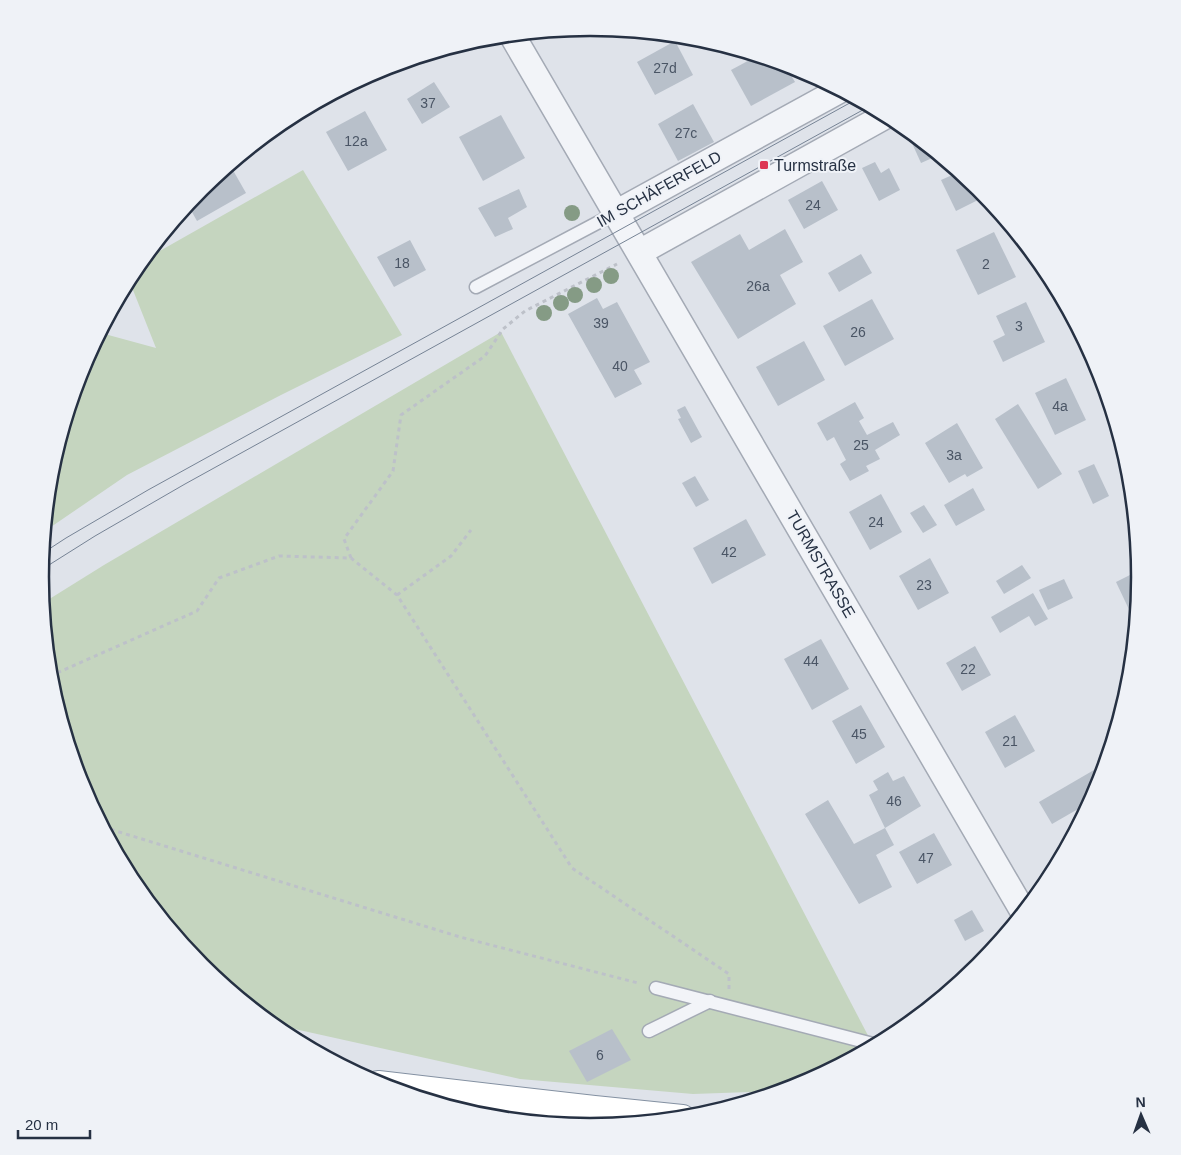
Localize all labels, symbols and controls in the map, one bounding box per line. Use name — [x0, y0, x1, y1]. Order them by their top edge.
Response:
house number: 27d — [653, 60, 677, 76]
house number: 37 — [420, 95, 436, 111]
house number: 27c — [675, 125, 697, 141]
house number: 12a — [344, 133, 368, 149]
street label: IM SCHÄFERFELD — [594, 148, 724, 230]
place label: Turmstraße — [774, 157, 856, 174]
marker: Turmstraße — [758, 159, 770, 171]
house number: 24 — [805, 197, 821, 213]
house number: 18 — [394, 255, 410, 271]
house number: 2 — [982, 256, 990, 272]
house number: 26a — [746, 278, 770, 294]
house number: 39 — [593, 315, 609, 331]
house number: 3 — [1015, 318, 1023, 334]
house number: 26 — [850, 324, 866, 340]
house number: 40 — [612, 358, 628, 374]
house number: 4a — [1052, 398, 1068, 414]
house number: 25 — [853, 437, 869, 453]
house number: 3a — [946, 447, 962, 463]
street label: TURMSTRASSE — [783, 507, 859, 621]
house number: 24 — [868, 514, 884, 530]
house number: 42 — [721, 544, 737, 560]
house number: 23 — [916, 577, 932, 593]
house number: 44 — [803, 653, 819, 669]
house number: 22 — [960, 661, 976, 677]
house number: 45 — [851, 726, 867, 742]
house number: 21 — [1002, 733, 1018, 749]
house number: 46 — [886, 793, 902, 809]
house number: 47 — [918, 850, 934, 866]
house number: 6 — [596, 1047, 604, 1063]
north arrow — [1116, 1090, 1166, 1140]
text: N — [1135, 1094, 1146, 1110]
scale bar — [18, 1108, 90, 1140]
text: 20 m — [25, 1116, 58, 1133]

